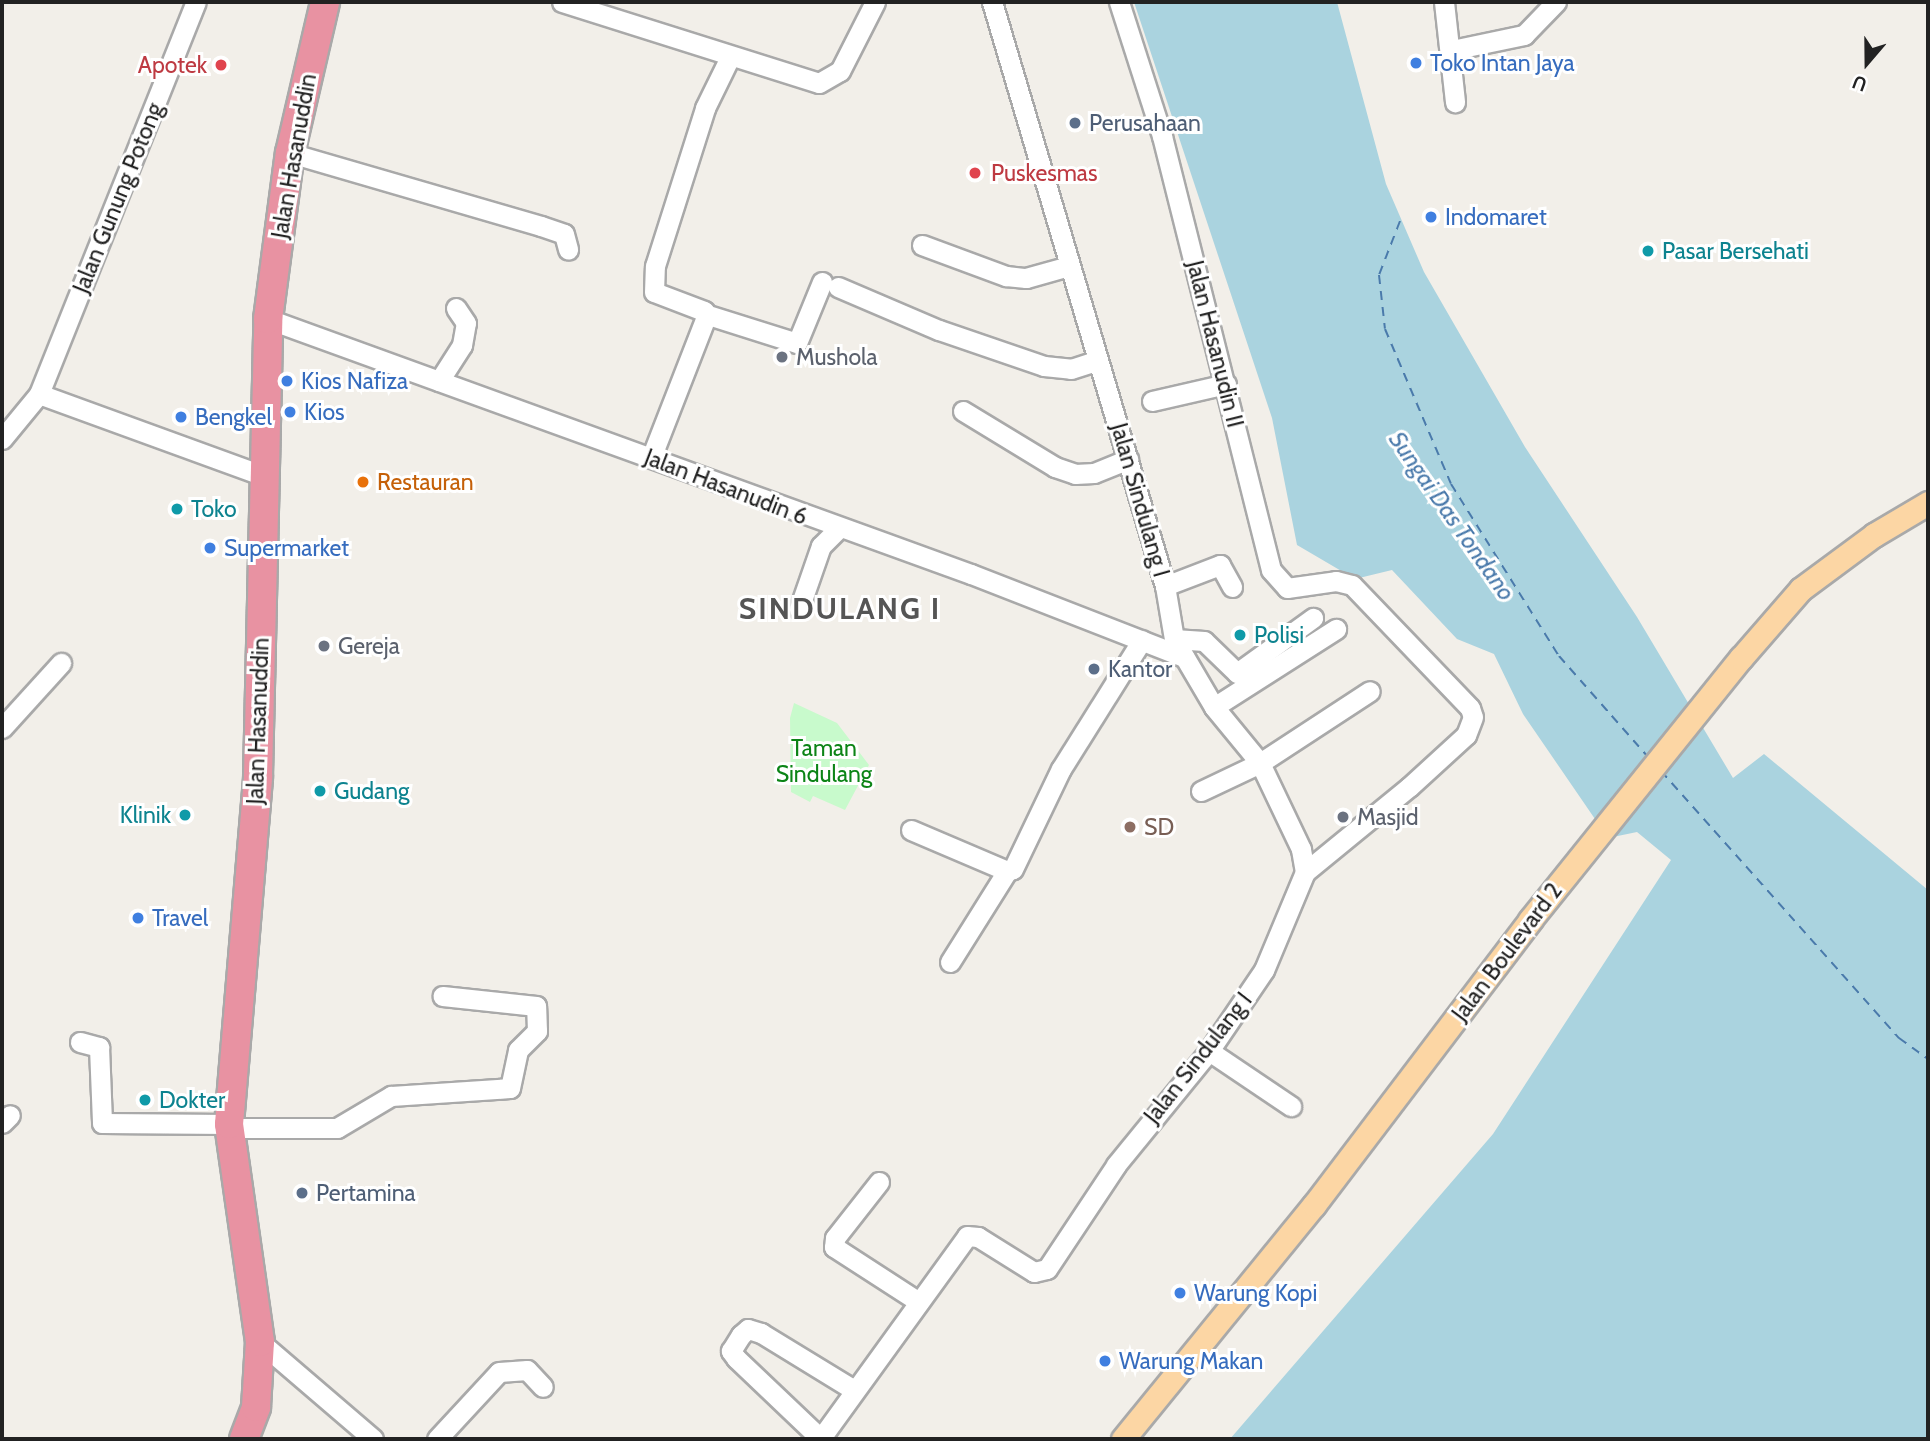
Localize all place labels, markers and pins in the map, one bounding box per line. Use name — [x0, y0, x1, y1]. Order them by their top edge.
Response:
place label: Toko Intan Jaya — [1430, 49, 1575, 77]
place label: Apotek — [138, 51, 207, 79]
marker: Toko Intan Jaya — [1408, 55, 1424, 71]
marker: Apotek — [213, 57, 229, 73]
place label: Perusahaan — [1089, 109, 1201, 137]
marker: Perusahaan — [1067, 115, 1083, 131]
place label: Puskesmas — [991, 159, 1097, 187]
marker: Puskesmas — [965, 163, 985, 183]
place label: Indomaret — [1445, 203, 1547, 231]
marker: Indomaret — [1423, 209, 1439, 225]
place label: Pasar Bersehati — [1662, 237, 1809, 265]
marker: Pasar Bersehati — [1640, 243, 1656, 259]
place label: Mushola — [796, 343, 878, 371]
marker: Mushola — [774, 349, 790, 365]
place label: Kios Nafiza — [301, 367, 408, 395]
marker: Kios Nafiza — [279, 373, 295, 389]
place label: Kios — [304, 398, 345, 426]
place label: Bengkel — [195, 403, 272, 431]
marker: Kios — [282, 404, 298, 420]
marker: Bengkel — [173, 409, 189, 425]
place label: Restauran — [377, 468, 474, 496]
marker: Restauran — [355, 474, 371, 490]
place label: Toko — [191, 495, 237, 523]
marker: Toko — [169, 501, 185, 517]
place label: Supermarket — [224, 534, 349, 562]
marker: Supermarket — [202, 540, 218, 556]
place label: Polisi — [1254, 621, 1304, 649]
marker: Polisi — [1232, 627, 1248, 643]
place label: Gereja — [338, 632, 400, 660]
marker: Gereja — [316, 638, 332, 654]
place label: Kantor — [1108, 655, 1172, 683]
marker: Kantor — [1086, 661, 1102, 677]
place label: Gudang — [334, 777, 409, 805]
marker: Gudang — [312, 783, 328, 799]
place label: Klinik — [120, 801, 171, 829]
place label: Masjid — [1357, 803, 1419, 831]
marker: Klinik — [177, 807, 193, 823]
marker: Masjid — [1335, 809, 1351, 825]
place label: SD — [1144, 813, 1174, 841]
marker: SD — [1122, 819, 1138, 835]
place label: Travel — [152, 904, 208, 932]
marker: Travel — [130, 910, 146, 926]
place label: Dokter — [159, 1086, 225, 1114]
marker: Dokter — [137, 1092, 153, 1108]
place label: Pertamina — [316, 1179, 416, 1207]
marker: Pertamina — [294, 1185, 310, 1201]
place label: Warung Kopi — [1194, 1279, 1317, 1307]
marker: Warung Kopi — [1172, 1285, 1188, 1301]
place label: Warung Makan — [1119, 1347, 1263, 1375]
marker: Warung Makan — [1097, 1353, 1113, 1369]

